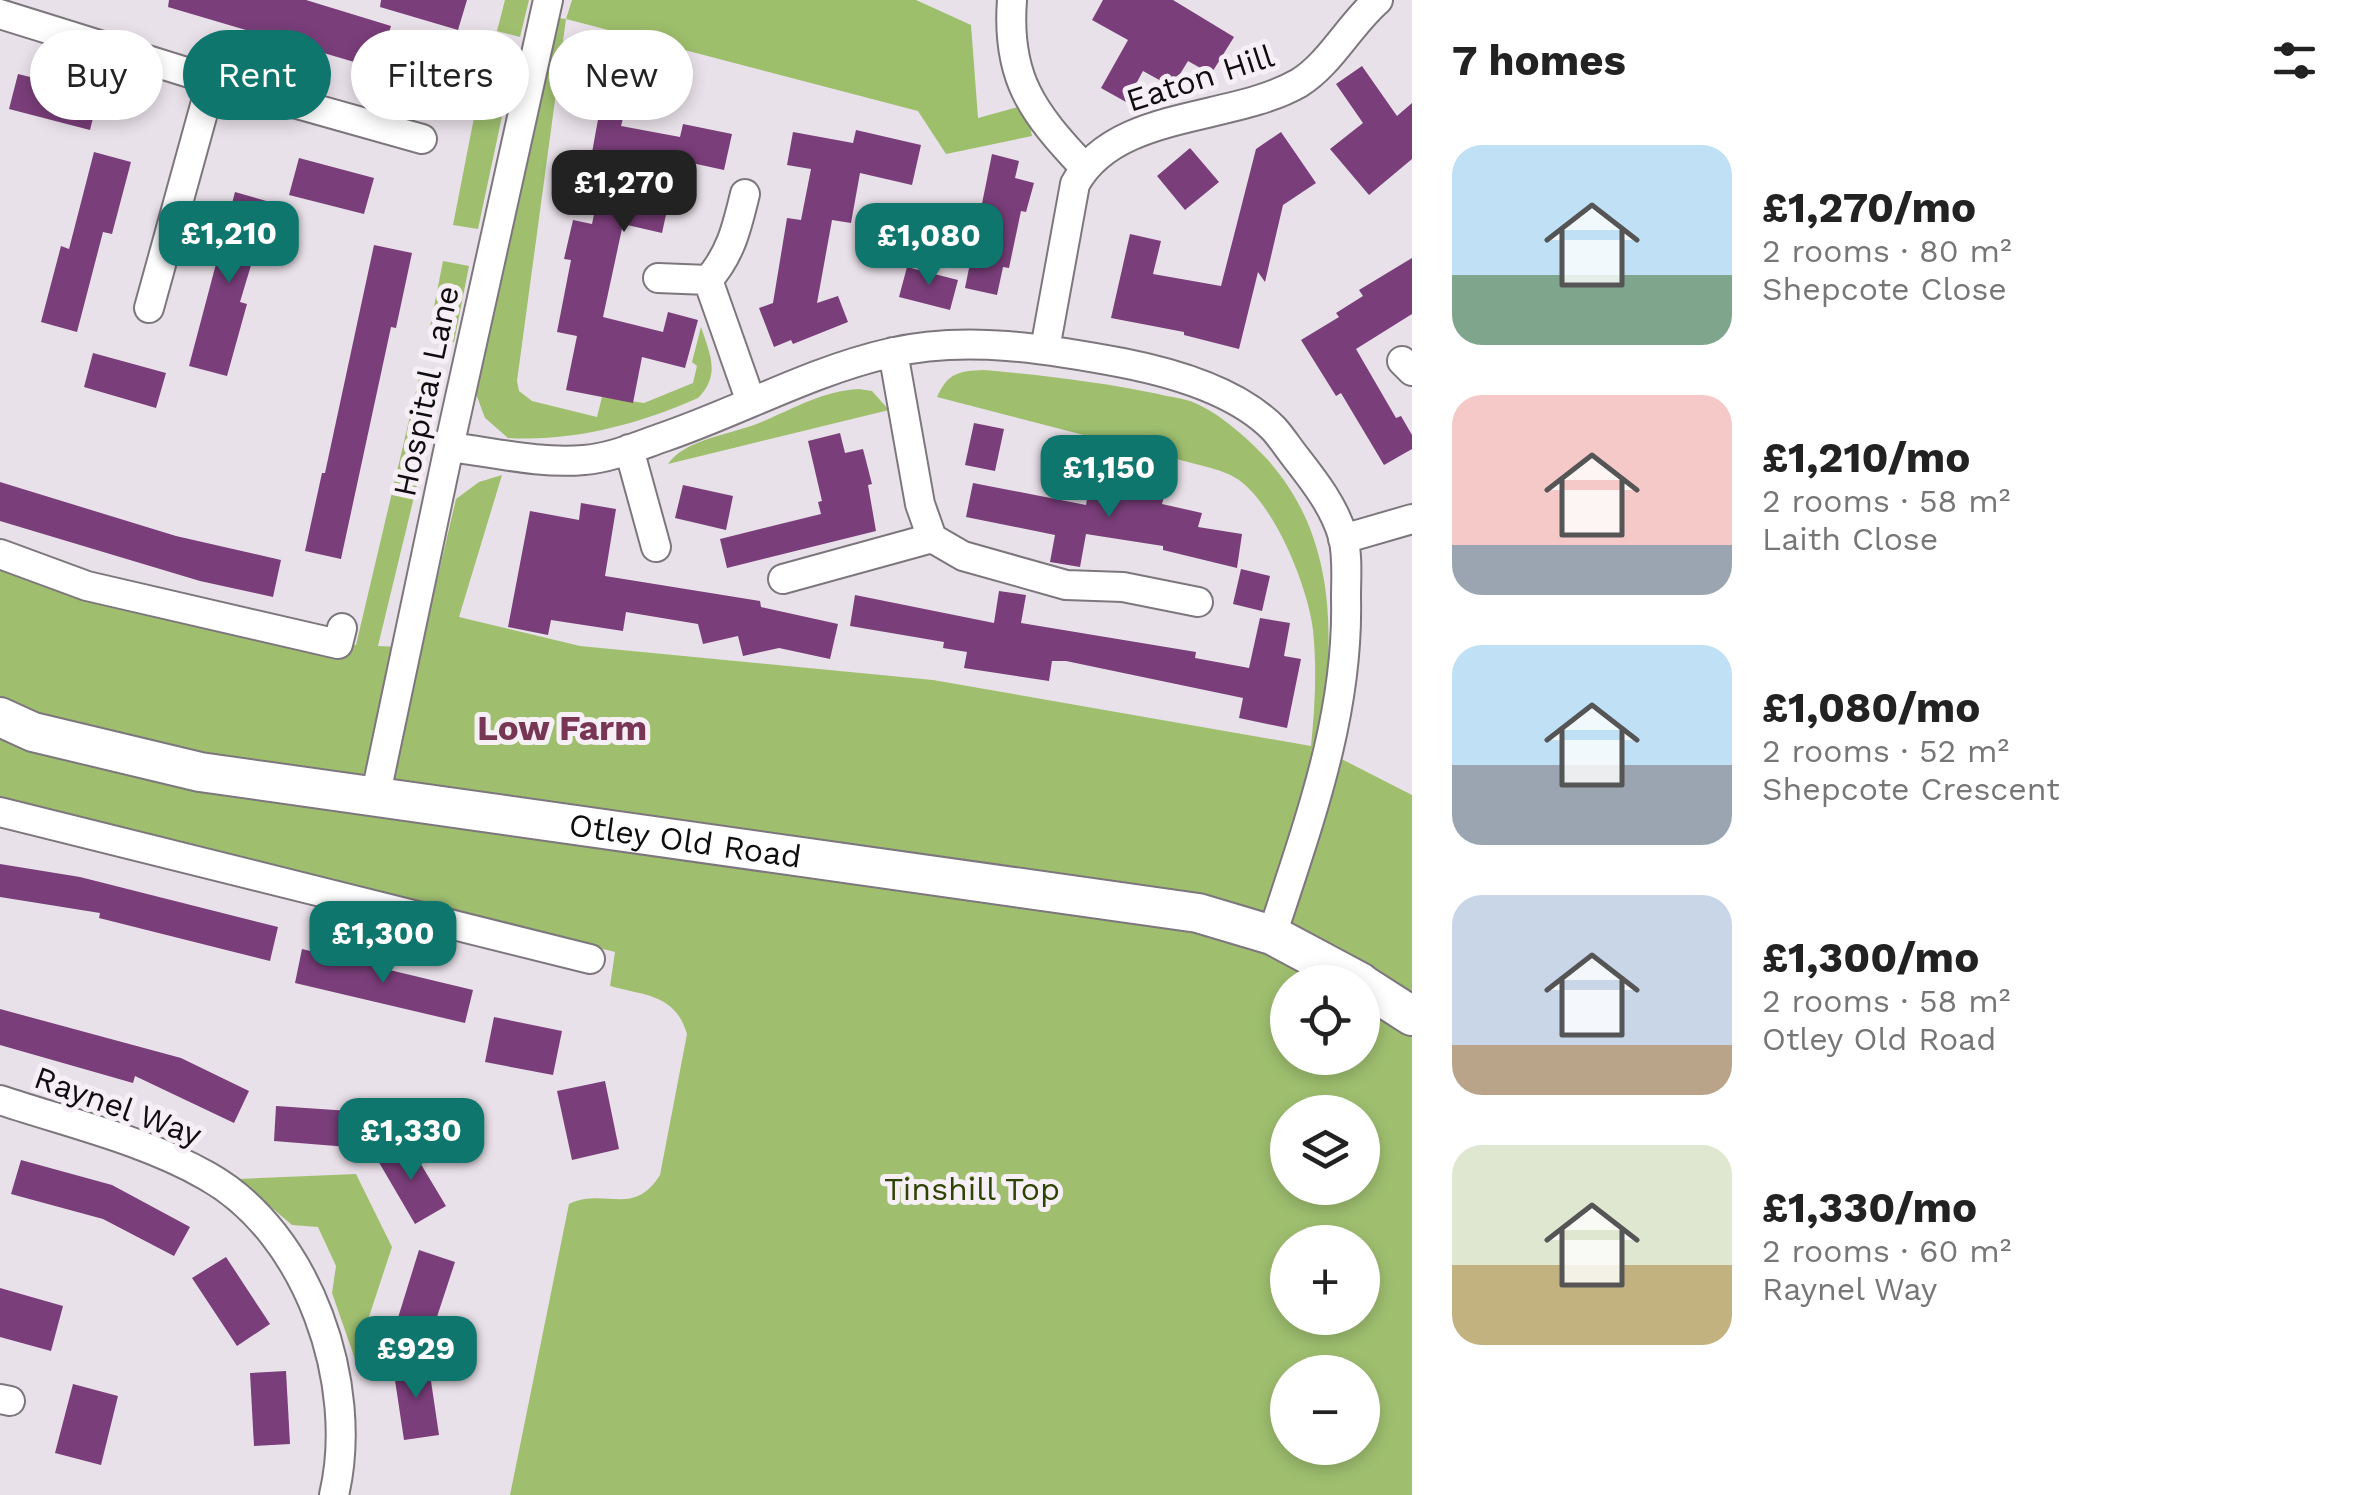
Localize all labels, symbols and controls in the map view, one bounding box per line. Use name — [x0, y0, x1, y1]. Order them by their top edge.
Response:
chip: Buy — [30, 30, 163, 120]
chip: Rent — [183, 30, 331, 120]
chip: Filters — [351, 30, 529, 120]
chip: New — [549, 30, 693, 120]
icon: filters — [2267, 33, 2322, 88]
street label: Eaton Hill — [1121, 36, 1279, 120]
text: 7 homes — [1452, 36, 1626, 85]
pin: £1,270 — [543, 150, 705, 235]
text: £1,270 — [574, 163, 674, 201]
text: £1,270/mo — [1762, 183, 1976, 232]
icon: home — [1532, 185, 1652, 305]
pin: £1,210 — [148, 201, 310, 286]
pin: £1,080 — [848, 203, 1010, 288]
text: £1,210 — [181, 214, 277, 252]
text: £1,080 — [877, 216, 981, 254]
text: 2 rooms · 80 m² — [1762, 232, 2012, 270]
text: Shepcote Close — [1762, 270, 2007, 308]
street label: Hospital Lane — [385, 282, 467, 500]
text: £1,210/mo — [1762, 433, 1970, 482]
pin: £1,150 — [1028, 435, 1190, 520]
icon: home — [1532, 435, 1652, 555]
text: £1,150 — [1063, 448, 1155, 486]
text: 2 rooms · 58 m² — [1762, 482, 2010, 520]
text: Laith Close — [1762, 520, 1938, 558]
text: £1,080/mo — [1762, 683, 1980, 732]
icon: home — [1532, 685, 1652, 805]
district label: Low Farm — [477, 707, 647, 749]
text: 2 rooms · 52 m² — [1762, 732, 2009, 770]
text: Shepcote Crescent — [1762, 770, 2060, 808]
street label: Otley Old Road — [567, 805, 804, 876]
pin: £1,300 — [302, 901, 464, 986]
text: £1,300 — [331, 914, 435, 952]
text: £1,300/mo — [1762, 933, 1979, 982]
icon: home — [1532, 935, 1652, 1055]
map controls — [1270, 965, 1380, 1465]
button: locate — [1270, 965, 1380, 1075]
text: 2 rooms · 58 m² — [1762, 982, 2010, 1020]
text: Otley Old Road — [1762, 1020, 1996, 1058]
street label: Raynel Way — [29, 1058, 207, 1154]
button: layers — [1270, 1095, 1380, 1205]
pin: £1,330 — [330, 1098, 492, 1183]
text: £1,330 — [360, 1111, 462, 1149]
park label: Tinshill Top — [884, 1170, 1060, 1208]
text: £1,330/mo — [1762, 1183, 1977, 1232]
icon: home — [1532, 1185, 1652, 1305]
button: + — [1270, 1225, 1380, 1335]
text: 2 rooms · 60 m² — [1762, 1232, 2011, 1270]
text: Raynel Way — [1762, 1270, 1937, 1308]
pin: £929 — [357, 1316, 475, 1401]
text: £929 — [377, 1329, 455, 1367]
button: − — [1270, 1355, 1380, 1465]

